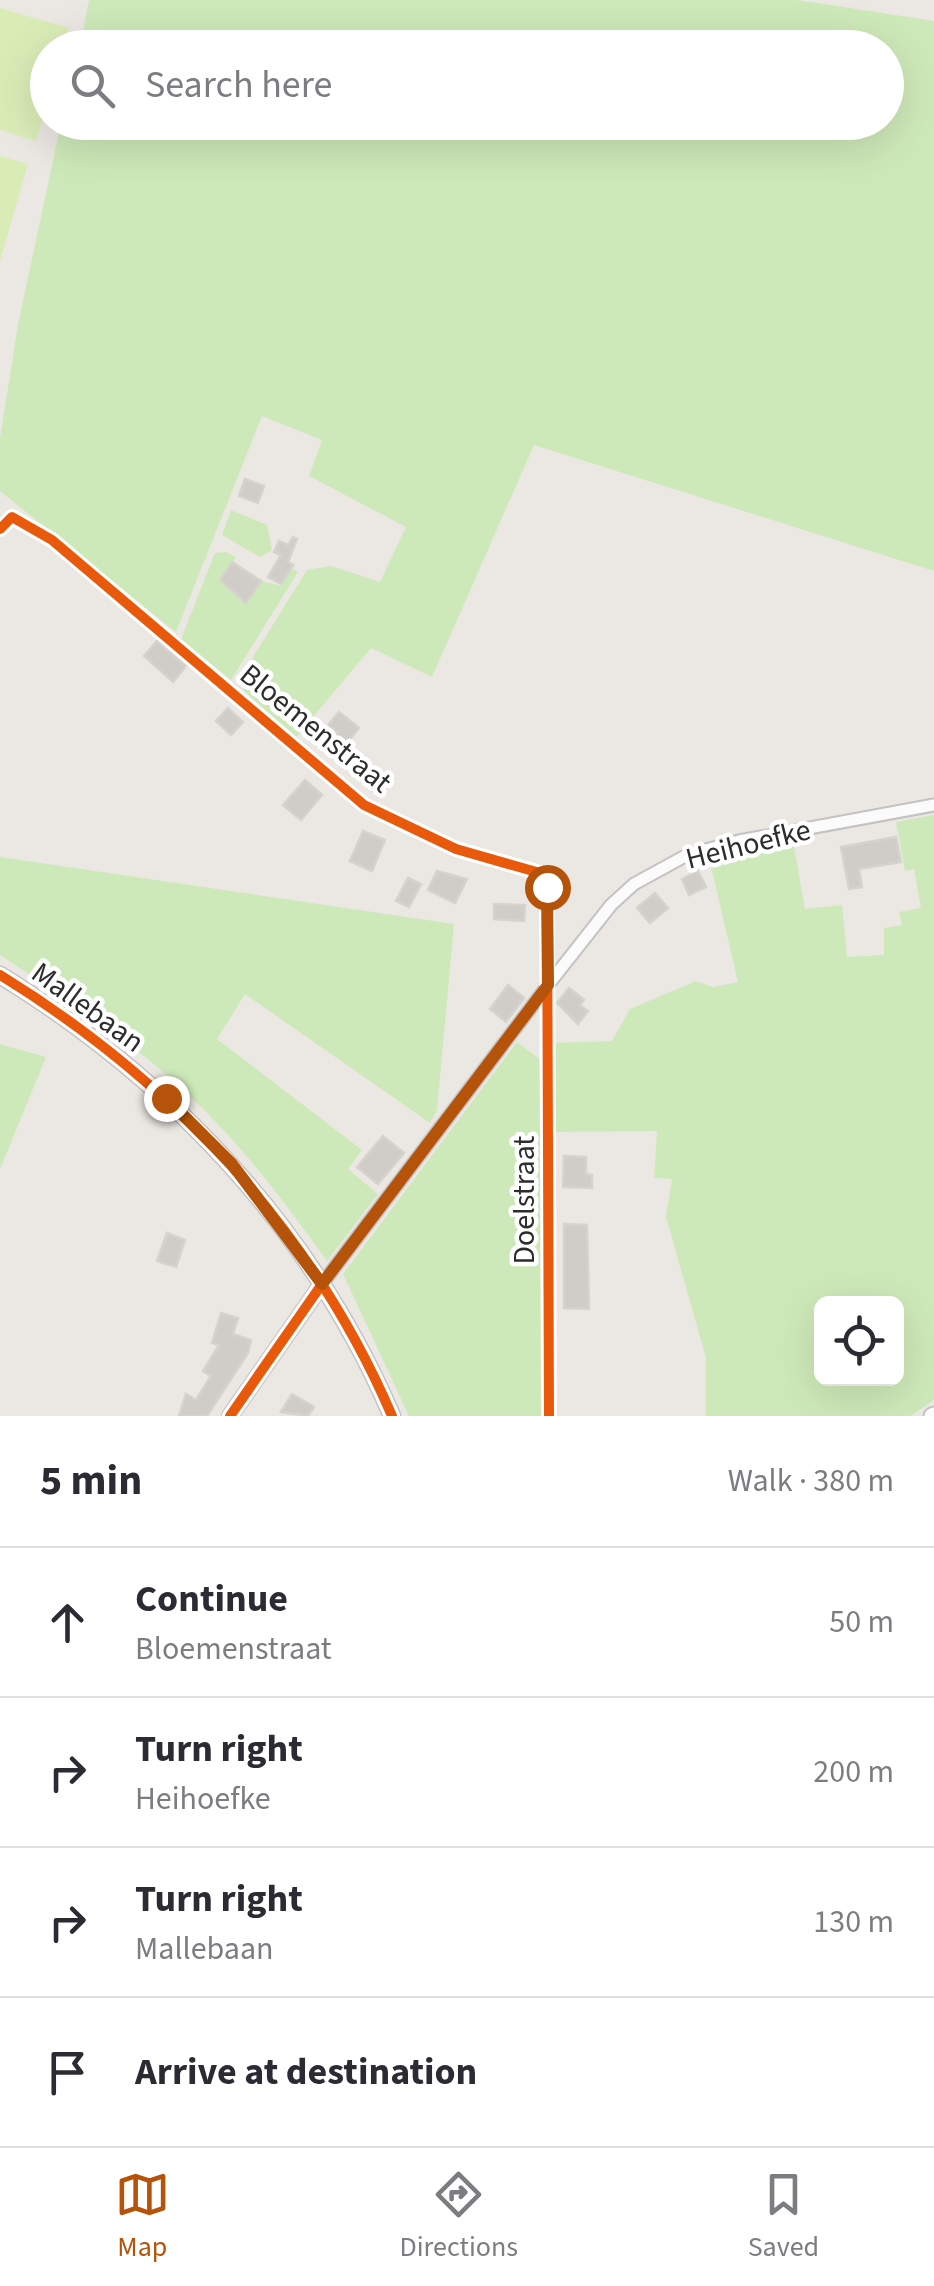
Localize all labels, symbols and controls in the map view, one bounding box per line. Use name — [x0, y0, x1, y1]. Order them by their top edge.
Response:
search box — [30, 30, 904, 140]
icon: search — [65, 58, 120, 113]
text: Search here — [145, 58, 332, 112]
street label: Bloemenstraat — [231, 654, 401, 803]
street label: Heihoefke — [681, 808, 815, 881]
route start — [525, 865, 571, 911]
street label: Mallebaan — [23, 952, 153, 1063]
route end — [144, 1076, 190, 1122]
street label: Doelstraat — [503, 1135, 546, 1265]
map controls — [814, 1296, 904, 1386]
button: locate — [814, 1296, 904, 1386]
text: 5 min — [40, 1451, 142, 1511]
text: Walk · 380 m — [728, 1458, 894, 1504]
text: Continue — [135, 1572, 288, 1626]
icon: ahead — [40, 1595, 95, 1650]
text: 50 m — [829, 1599, 894, 1645]
text: Bloemenstraat — [135, 1626, 332, 1672]
text: Turn right — [135, 1722, 303, 1776]
icon: right — [40, 1745, 95, 1800]
text: 200 m — [813, 1749, 894, 1795]
text: Heihoefke — [135, 1776, 271, 1822]
text: Turn right — [135, 1872, 303, 1926]
icon: right — [40, 1895, 95, 1950]
text: 130 m — [813, 1899, 894, 1945]
text: Mallebaan — [135, 1926, 274, 1972]
icon: arrive — [40, 2045, 95, 2100]
text: Arrive at destination — [135, 2045, 477, 2099]
tab: Map — [115, 2167, 170, 2267]
tab: Directions — [400, 2167, 518, 2267]
tab: Saved — [748, 2167, 819, 2267]

